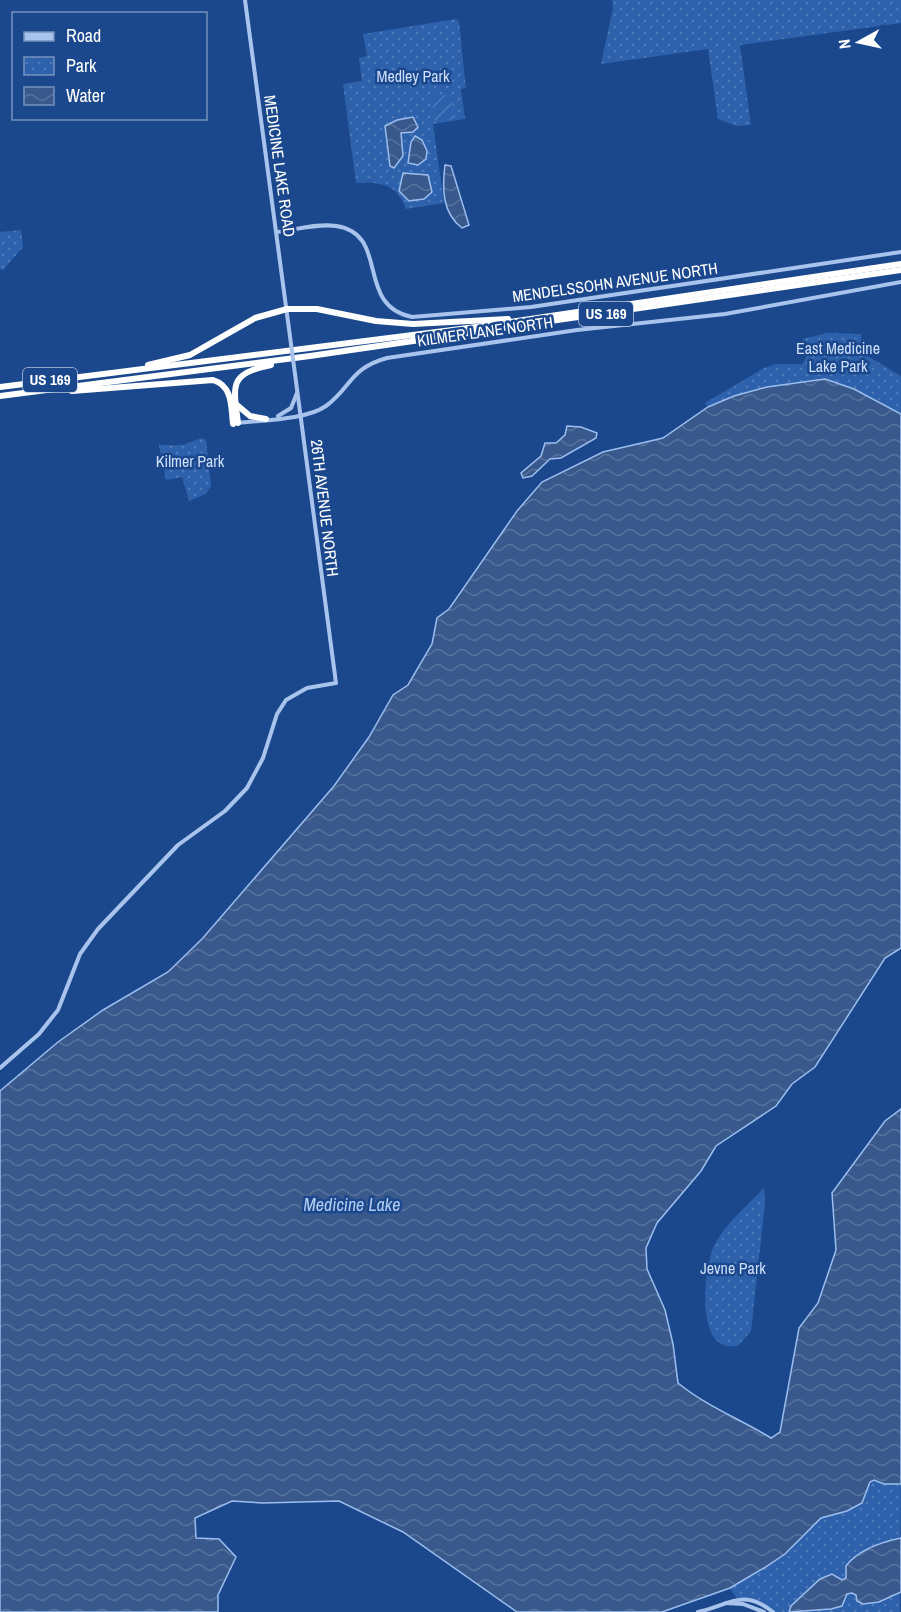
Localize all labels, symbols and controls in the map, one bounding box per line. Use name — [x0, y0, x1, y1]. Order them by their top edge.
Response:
legend — [12, 12, 207, 120]
north arrow — [829, 12, 889, 72]
text: Road — [66, 23, 101, 48]
text: N — [833, 38, 856, 50]
text: Park — [66, 53, 97, 78]
park label: Medley Park — [377, 65, 450, 87]
text: Water — [66, 83, 105, 108]
street label: MEDICINE LAKE ROAD — [259, 94, 301, 238]
street label: MENDELSSOHN AVENUE NORTH — [511, 257, 719, 307]
road number: US 169 — [579, 302, 633, 326]
street label: KILMER LANE NORTH — [416, 311, 554, 351]
park label: East Medicine Lake Park — [796, 337, 880, 377]
road number: US 169 — [23, 368, 77, 392]
street label: 26TH AVENUE NORTH — [306, 438, 344, 578]
park label: Kilmer Park — [156, 450, 225, 472]
water label: Medicine Lake — [304, 1192, 400, 1217]
park label: Jevne Park — [700, 1257, 766, 1279]

